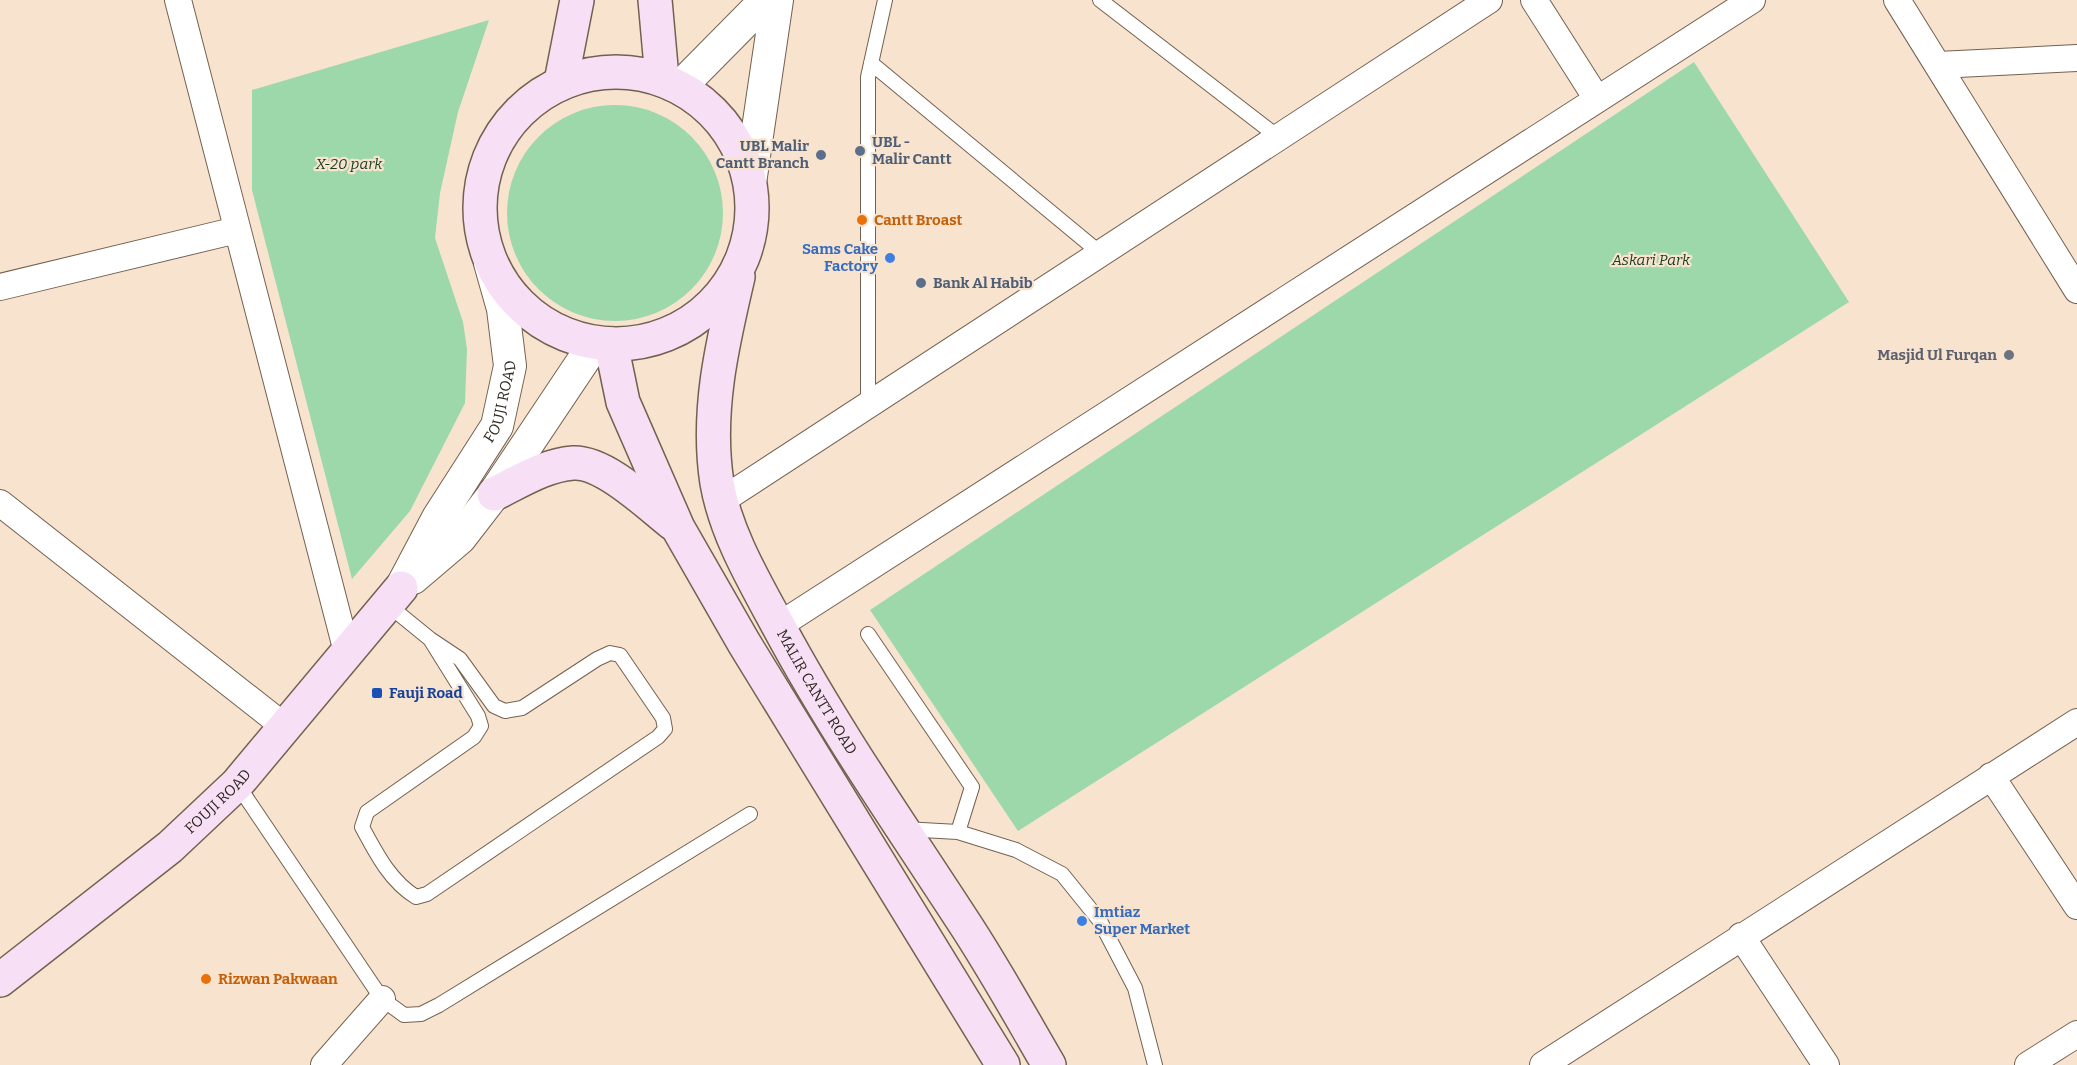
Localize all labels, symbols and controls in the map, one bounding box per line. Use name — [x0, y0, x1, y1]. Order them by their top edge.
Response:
place label: UBL - Malir Cantt — [872, 133, 952, 168]
place label: UBL Malir Cantt Branch — [716, 137, 809, 172]
marker: UBL - Malir Cantt — [853, 144, 867, 158]
marker: UBL Malir Cantt Branch — [814, 148, 828, 162]
park label: X-20 park — [315, 155, 383, 173]
place label: Cantt Broast — [874, 211, 963, 229]
marker: Cantt Broast — [855, 213, 869, 227]
place label: Sams Cake Factory — [802, 240, 879, 275]
marker: Sams Cake Factory — [883, 251, 897, 265]
park label: Askari Park — [1611, 251, 1691, 269]
place label: Bank Al Habib — [933, 274, 1033, 292]
marker: Bank Al Habib — [914, 276, 928, 290]
place label: Masjid Ul Furqan — [1877, 346, 1997, 364]
marker: Masjid Ul Furqan — [2002, 348, 2016, 362]
street label: FOUJI ROAD — [480, 359, 520, 446]
street label: MALIR CANTT ROAD — [773, 626, 861, 758]
place label: Fauji Road — [389, 684, 463, 702]
marker: Fauji Road — [370, 686, 384, 700]
street label: FOUJI ROAD — [181, 765, 255, 837]
place label: Imtiaz Super Market — [1094, 903, 1190, 938]
marker: Imtiaz Super Market — [1075, 914, 1089, 928]
place label: Rizwan Pakwaan — [218, 970, 338, 988]
marker: Rizwan Pakwaan — [199, 972, 213, 986]

